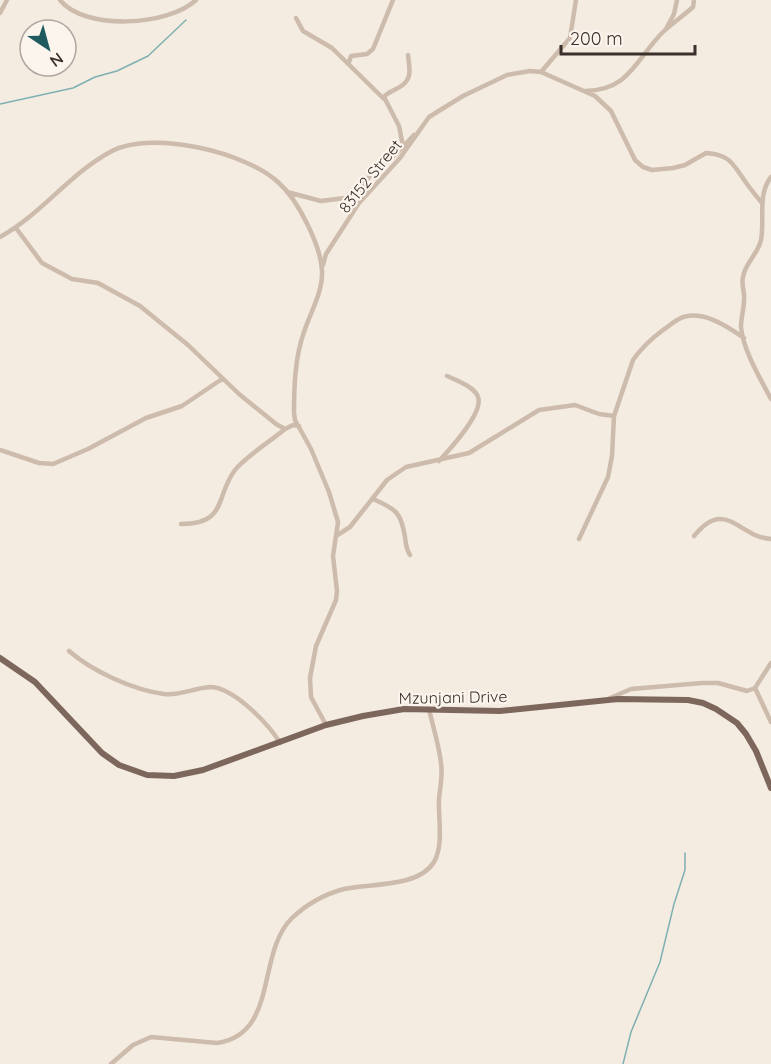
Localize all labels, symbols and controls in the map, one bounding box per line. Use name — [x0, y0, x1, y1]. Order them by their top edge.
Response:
north arrow — [18, 18, 78, 78]
scale bar — [561, 18, 694, 56]
text: 200 m — [570, 27, 623, 50]
text: N — [46, 49, 67, 72]
street label: 83152 Street — [334, 135, 406, 217]
street label: Mzunjani Drive — [398, 686, 508, 708]

